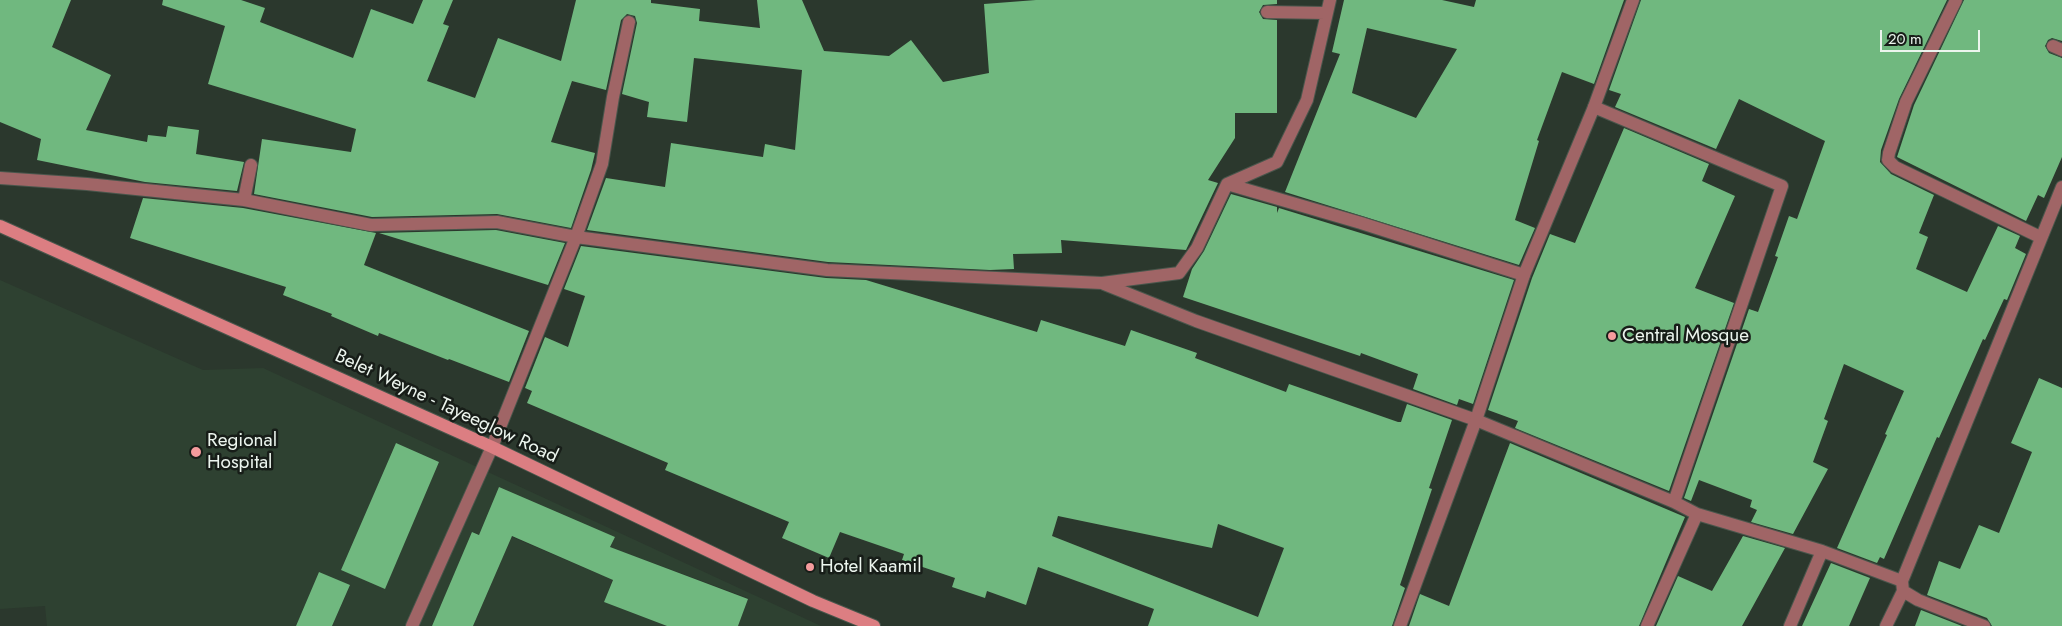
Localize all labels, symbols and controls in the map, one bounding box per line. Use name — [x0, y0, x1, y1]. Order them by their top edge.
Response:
scale bar — [1882, 20, 1982, 52]
text: 20 m — [1888, 28, 1922, 50]
place label: Central Mosque — [1622, 325, 1749, 347]
marker: Central Mosque — [1606, 330, 1618, 342]
street label: Belet Weyne - Tayeeglow Road — [331, 345, 561, 469]
place label: Regional Hospital — [207, 430, 277, 474]
marker: Regional Hospital — [189, 445, 203, 459]
place label: Hotel Kaamil — [820, 556, 922, 578]
marker: Hotel Kaamil — [804, 561, 816, 573]

